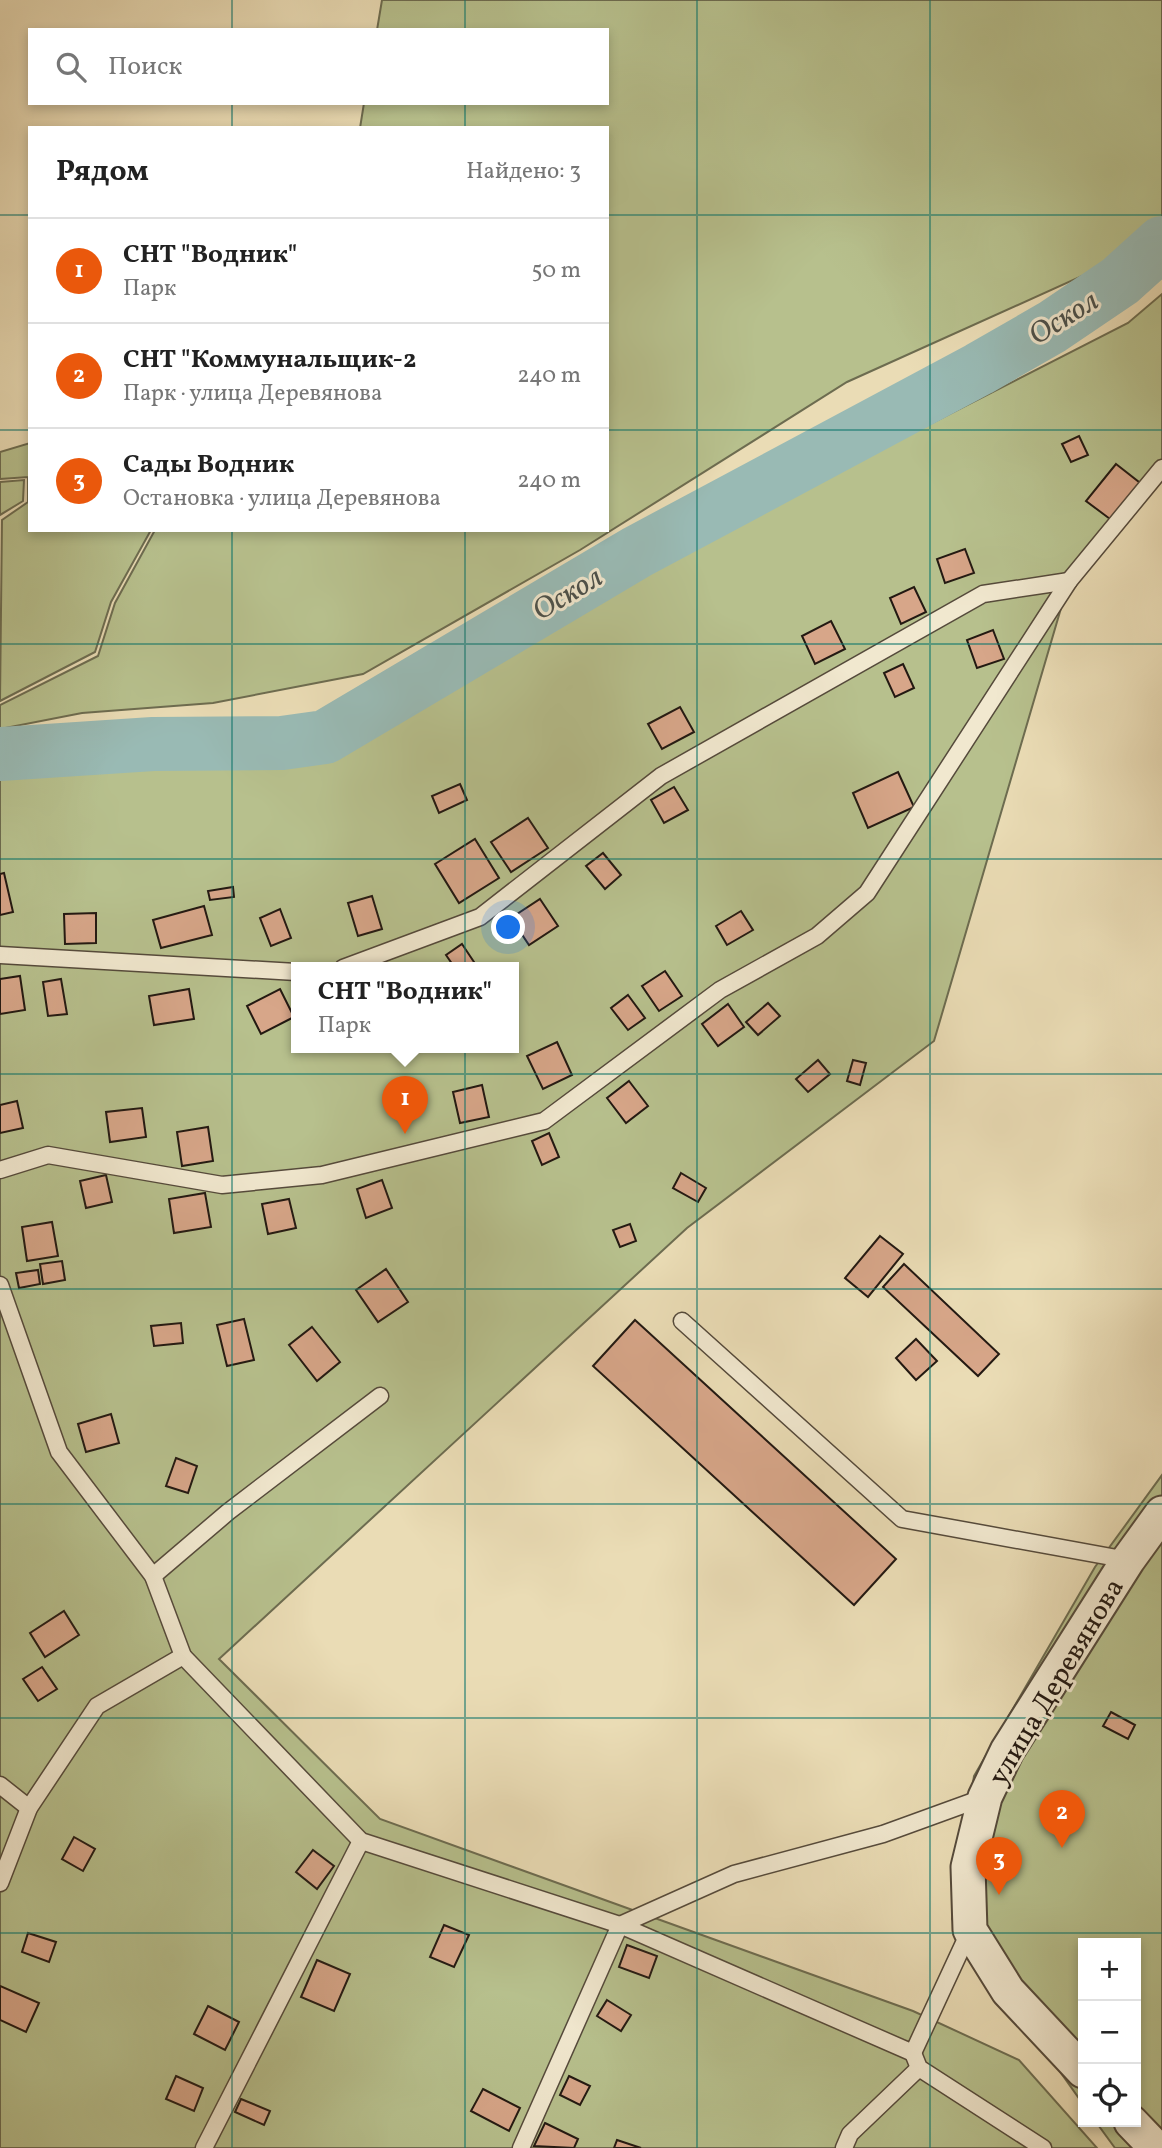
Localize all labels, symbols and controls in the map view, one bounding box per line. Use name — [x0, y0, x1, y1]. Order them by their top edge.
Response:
search box — [28, 28, 609, 105]
icon: search — [52, 48, 90, 86]
text: Поиск — [108, 49, 182, 85]
text: Рядом — [56, 151, 149, 193]
text: Найдено: 3 — [466, 156, 581, 188]
text: СНТ "Водник" — [123, 237, 297, 273]
text: 1 — [74, 255, 84, 287]
text: 50 m — [532, 255, 581, 287]
text: Парк — [123, 273, 176, 305]
water label: Оскол — [1021, 281, 1107, 356]
text: СНТ "Коммунальщик-2 — [123, 342, 417, 378]
text: 2 — [73, 360, 85, 392]
text: 240 m — [517, 360, 581, 392]
text: Парк · улица Деревянова — [123, 378, 382, 410]
text: Сады Водник — [123, 447, 294, 483]
text: 3 — [73, 465, 85, 497]
text: 240 m — [517, 465, 581, 497]
text: Остановка · улица Деревянова — [123, 483, 441, 515]
water label: Оскол — [525, 557, 611, 632]
your location — [491, 910, 525, 944]
popup — [291, 962, 519, 1053]
text: СНТ "Водник" — [318, 974, 492, 1010]
text: Парк — [318, 1010, 371, 1042]
pin: 1 — [382, 1076, 428, 1134]
street label: улица Деревянова — [980, 1571, 1134, 1793]
pin: 2 — [1039, 1790, 1085, 1848]
pin: 3 — [976, 1837, 1022, 1895]
map controls — [1078, 1938, 1141, 2127]
button: + — [1078, 1938, 1141, 2001]
button: − — [1078, 2001, 1141, 2064]
button: locate — [1078, 2064, 1141, 2127]

